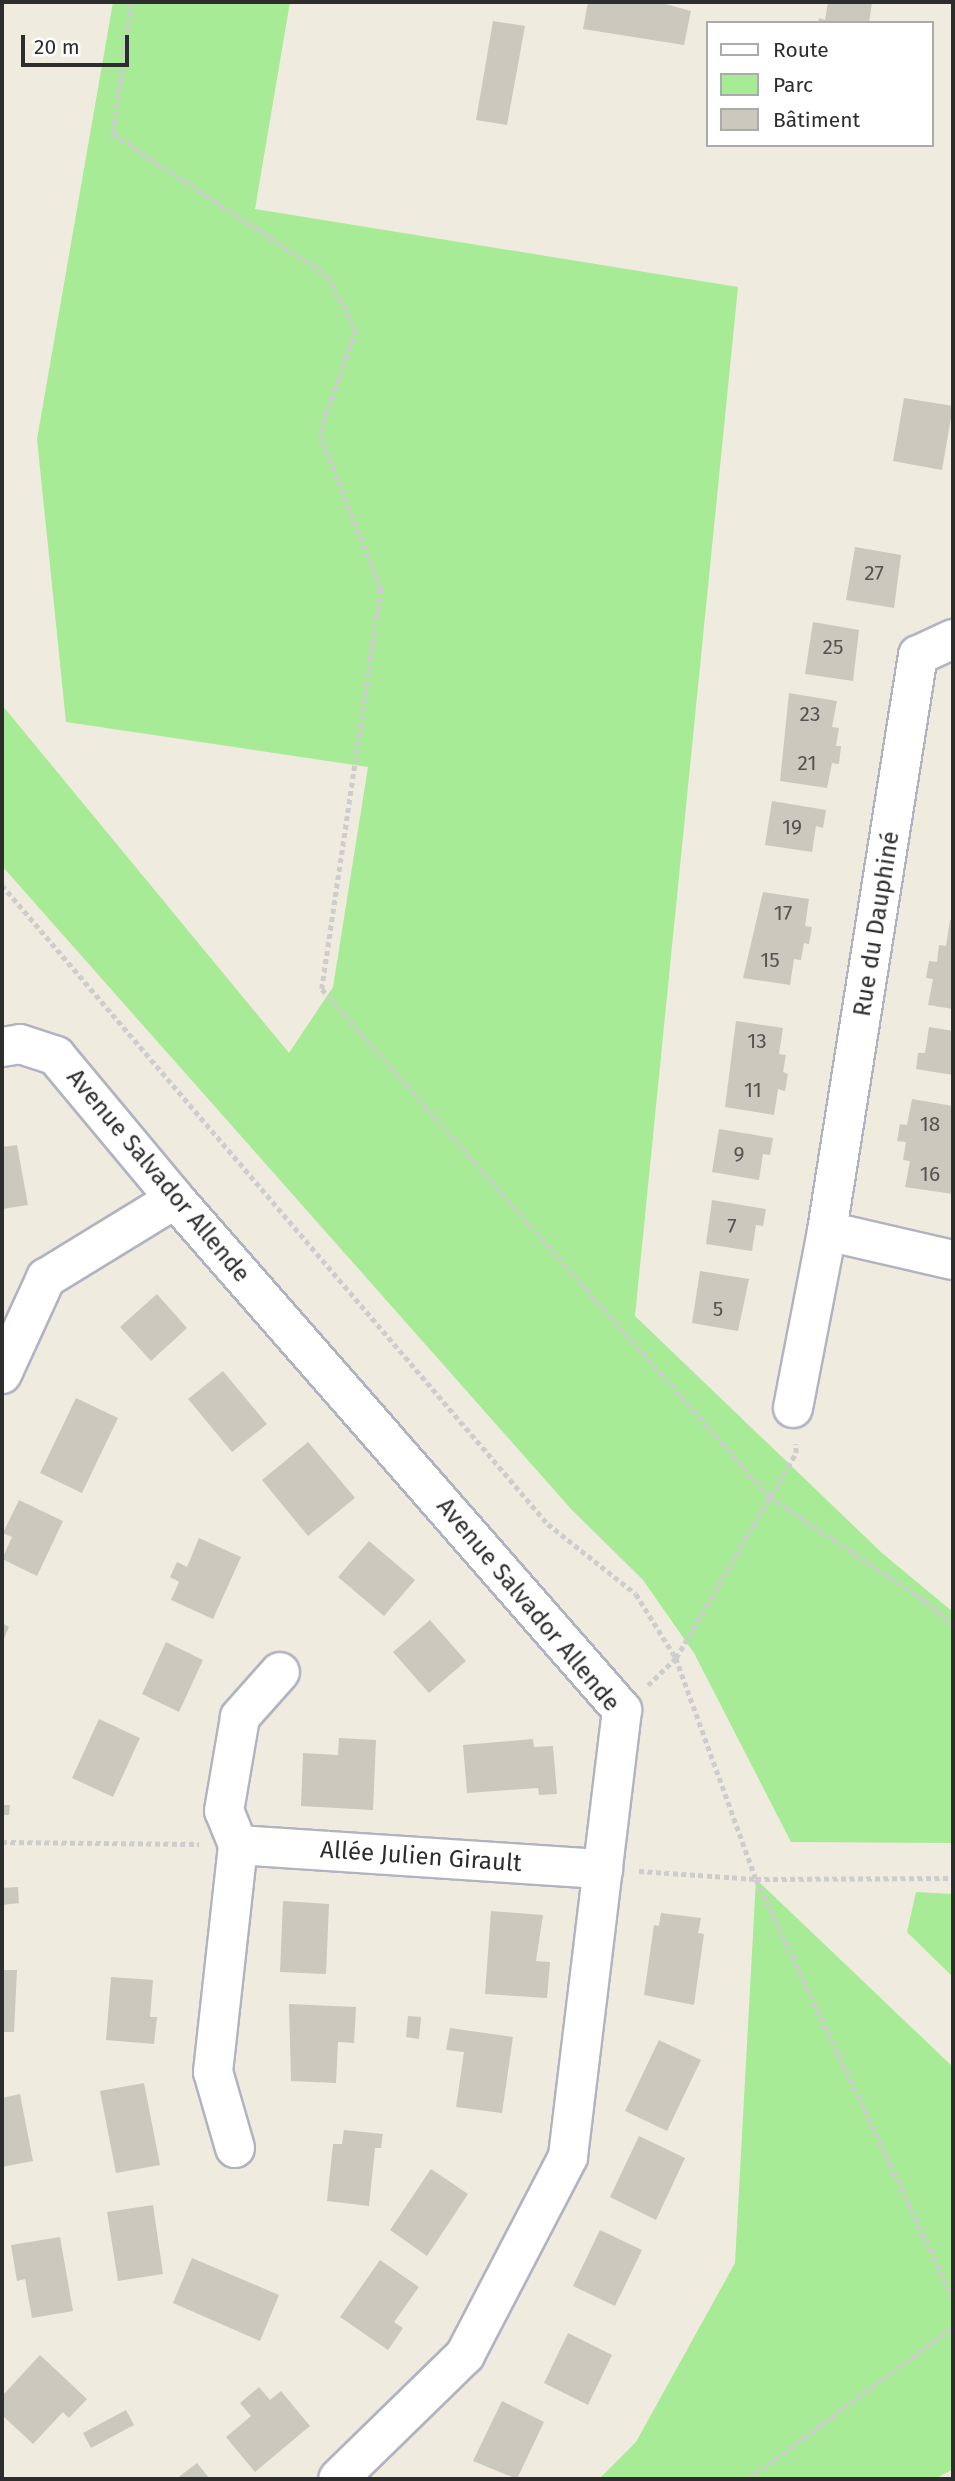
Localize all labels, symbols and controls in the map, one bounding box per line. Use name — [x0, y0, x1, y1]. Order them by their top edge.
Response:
scale bar — [24, 21, 133, 65]
legend — [706, 21, 934, 147]
text: 20 m — [34, 34, 80, 60]
text: Route — [773, 37, 829, 63]
text: Parc — [773, 72, 813, 98]
text: Bâtiment — [773, 107, 860, 133]
house number: 27 — [864, 560, 884, 586]
house number: 25 — [823, 634, 843, 660]
house number: 23 — [800, 701, 820, 727]
house number: 21 — [798, 750, 816, 776]
house number: 19 — [782, 814, 802, 840]
street label: Rue du Dauphiné — [848, 829, 906, 1019]
house number: 17 — [774, 900, 792, 926]
house number: 15 — [760, 947, 780, 973]
house number: 13 — [747, 1028, 767, 1054]
street label: Avenue Salvador Allende — [60, 1064, 256, 1288]
house number: 11 — [744, 1077, 762, 1103]
house number: 18 — [920, 1111, 940, 1137]
house number: 9 — [733, 1141, 745, 1167]
house number: 16 — [920, 1161, 940, 1187]
house number: 7 — [727, 1213, 737, 1239]
house number: 5 — [713, 1296, 723, 1322]
street label: Avenue Salvador Allende — [430, 1493, 626, 1717]
street label: Allée Julien Girault — [319, 1836, 523, 1878]

